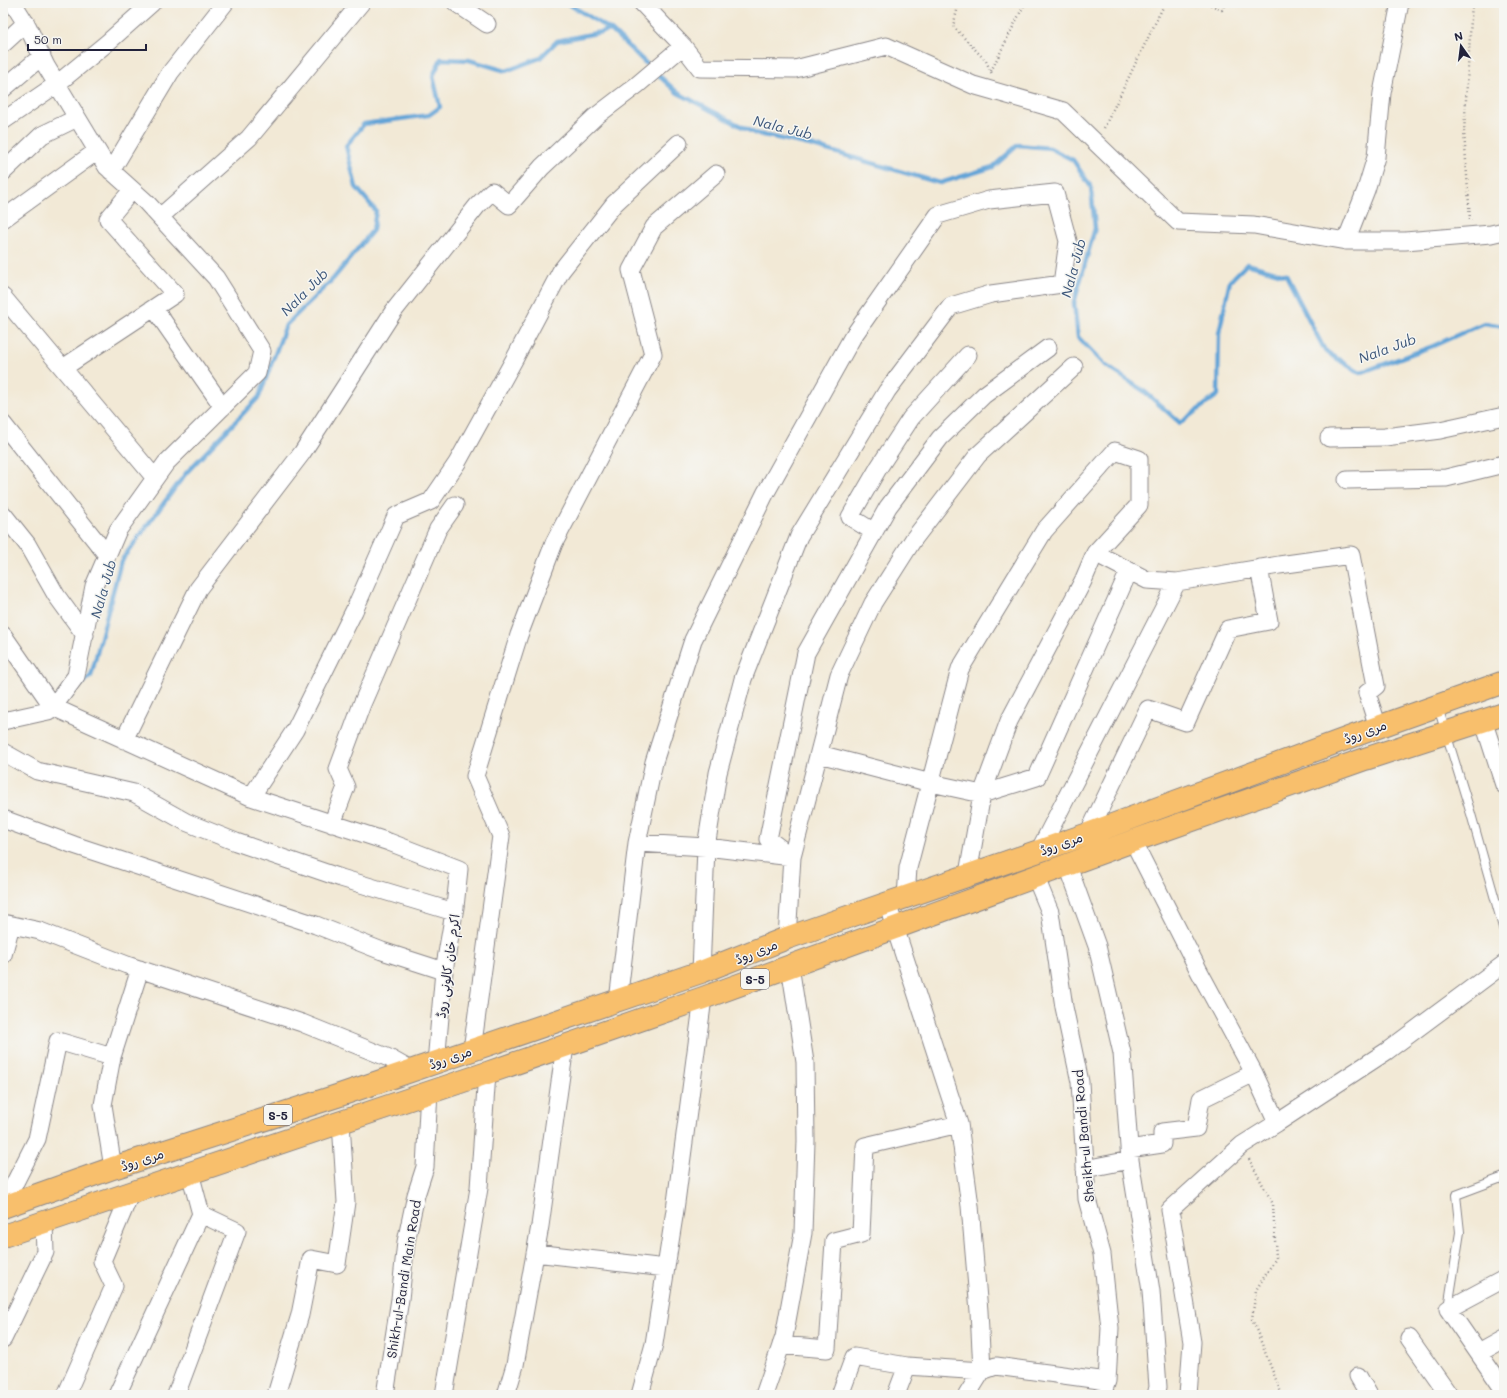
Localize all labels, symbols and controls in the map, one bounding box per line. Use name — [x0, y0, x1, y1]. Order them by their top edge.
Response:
scale bar — [28, 26, 146, 52]
north arrow — [1441, 26, 1481, 66]
text: N — [1453, 28, 1464, 44]
text: 50 m — [34, 31, 62, 47]
water label: Nala Jub — [752, 111, 814, 143]
water label: Nala Jub — [1056, 236, 1090, 299]
water label: Nala Jub — [276, 264, 332, 320]
water label: Nala Jub — [1356, 329, 1419, 367]
water label: Nala Jub — [86, 557, 120, 620]
street label: مری روڈ — [1341, 715, 1389, 747]
street label: مری روڈ — [1037, 828, 1085, 859]
street label: اکرم خان کالونی روڈ — [431, 913, 466, 1020]
street label: مری روڈ — [732, 935, 780, 968]
road number: S-5 — [741, 969, 769, 989]
street label: مری روڈ — [426, 1042, 474, 1073]
street label: Sheikh-ul Bandi Road — [1069, 1069, 1097, 1203]
road number: S-5 — [264, 1105, 292, 1125]
street label: مری روڈ — [118, 1144, 166, 1175]
street label: Shikh-ul-Bandi Main Road — [382, 1199, 424, 1359]

